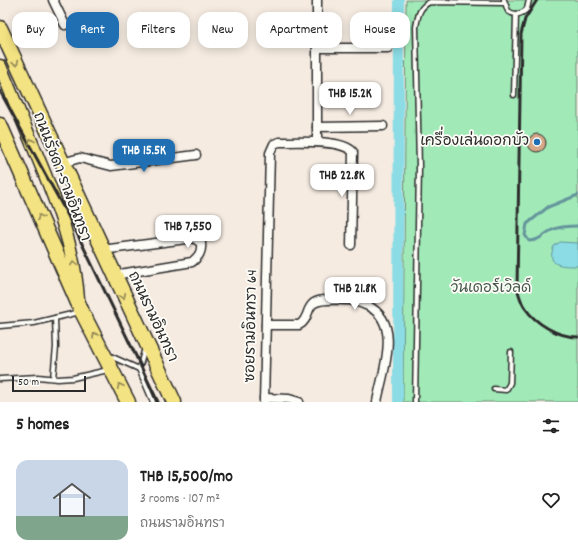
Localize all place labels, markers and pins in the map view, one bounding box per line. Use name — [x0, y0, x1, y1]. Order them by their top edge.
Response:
pin: THB 15.2K — [304, 82, 396, 116]
place label: เครื่องเล่นดอกบัว — [420, 126, 529, 153]
marker: เครื่องเล่นดอกบัว — [532, 137, 542, 147]
pin: THB 15.5K — [98, 139, 190, 173]
pin: THB 22.8K — [296, 164, 388, 198]
pin: THB 7,550 — [142, 215, 234, 249]
pin: THB 21.8K — [309, 277, 401, 311]

